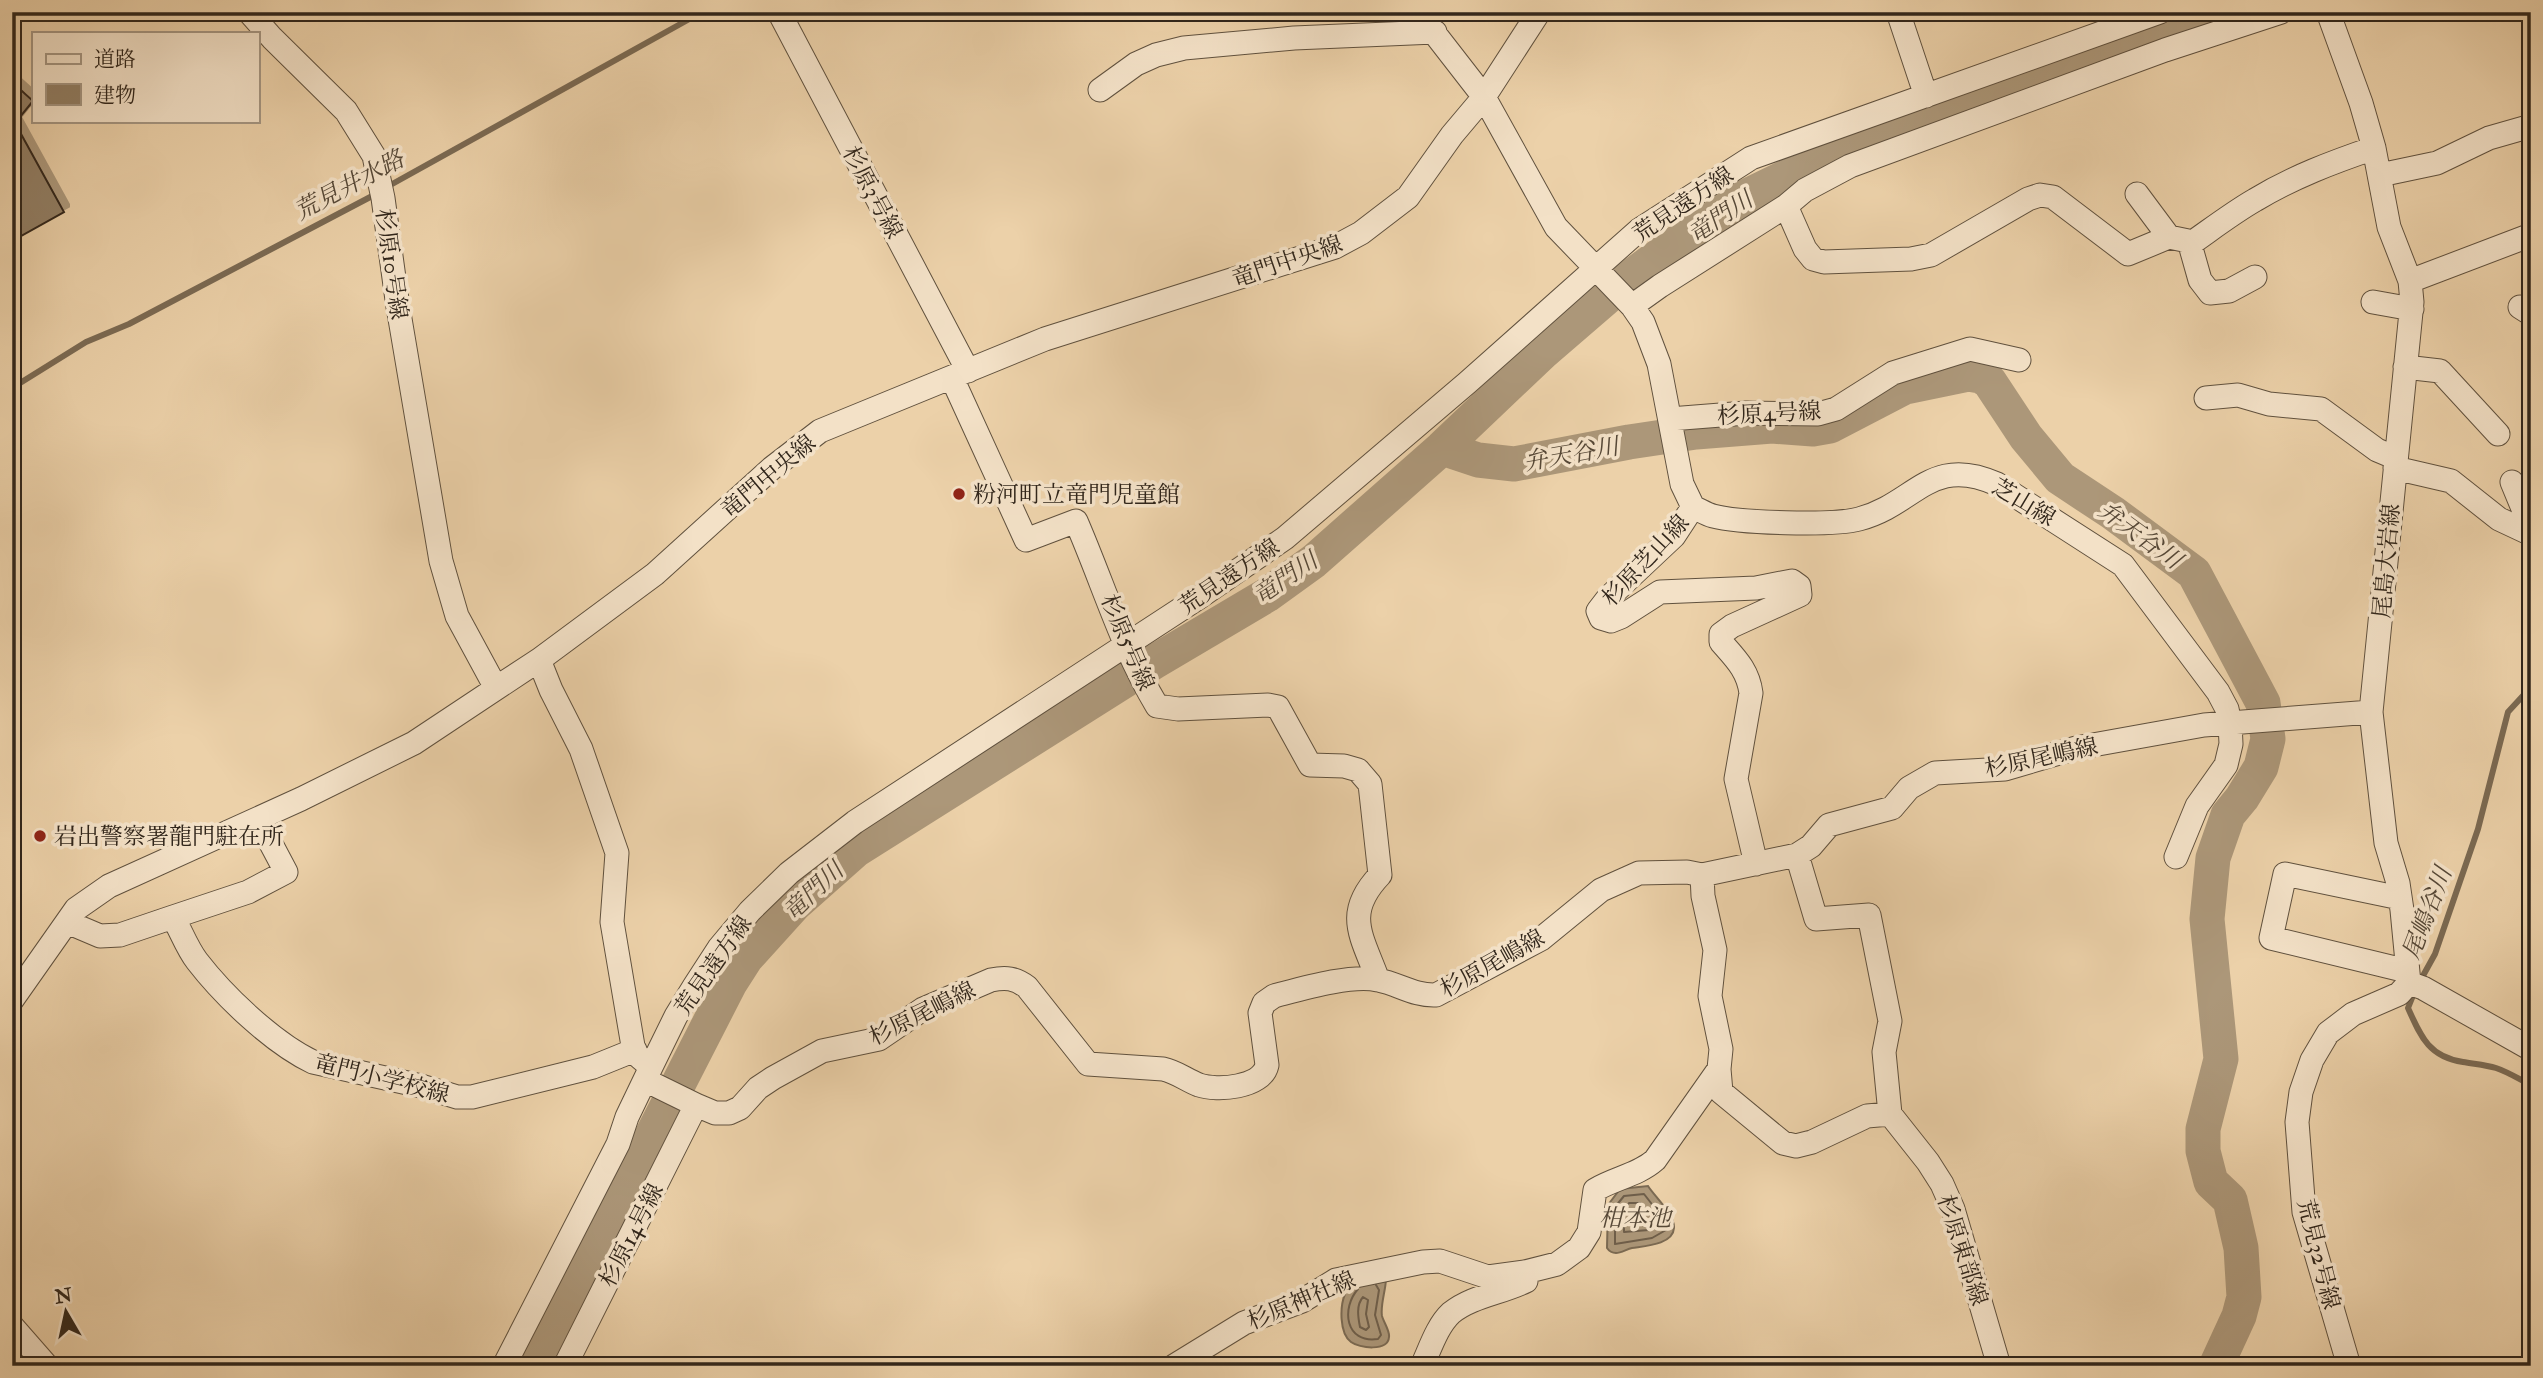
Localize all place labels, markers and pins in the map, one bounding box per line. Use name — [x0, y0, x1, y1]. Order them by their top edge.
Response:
place label: 粉河町立竜門児童館 — [973, 480, 1180, 509]
marker: 粉河町立竜門児童館 — [951, 486, 967, 502]
place label: 岩出警察署龍門駐在所 — [54, 822, 284, 851]
marker: 岩出警察署龍門駐在所 — [32, 828, 48, 844]

